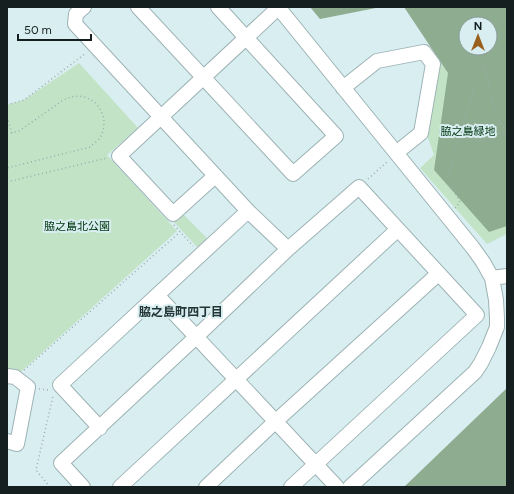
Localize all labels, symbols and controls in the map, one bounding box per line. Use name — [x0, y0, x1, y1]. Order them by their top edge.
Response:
scale bar — [18, 16, 91, 42]
north arrow — [458, 16, 498, 56]
text: N — [474, 20, 482, 33]
text: 50 m — [24, 23, 52, 37]
park label: 脇之島緑地 — [441, 125, 496, 138]
park label: 脇之島北公園 — [44, 220, 110, 233]
district label: 脇之島町四丁目 — [139, 305, 223, 319]

